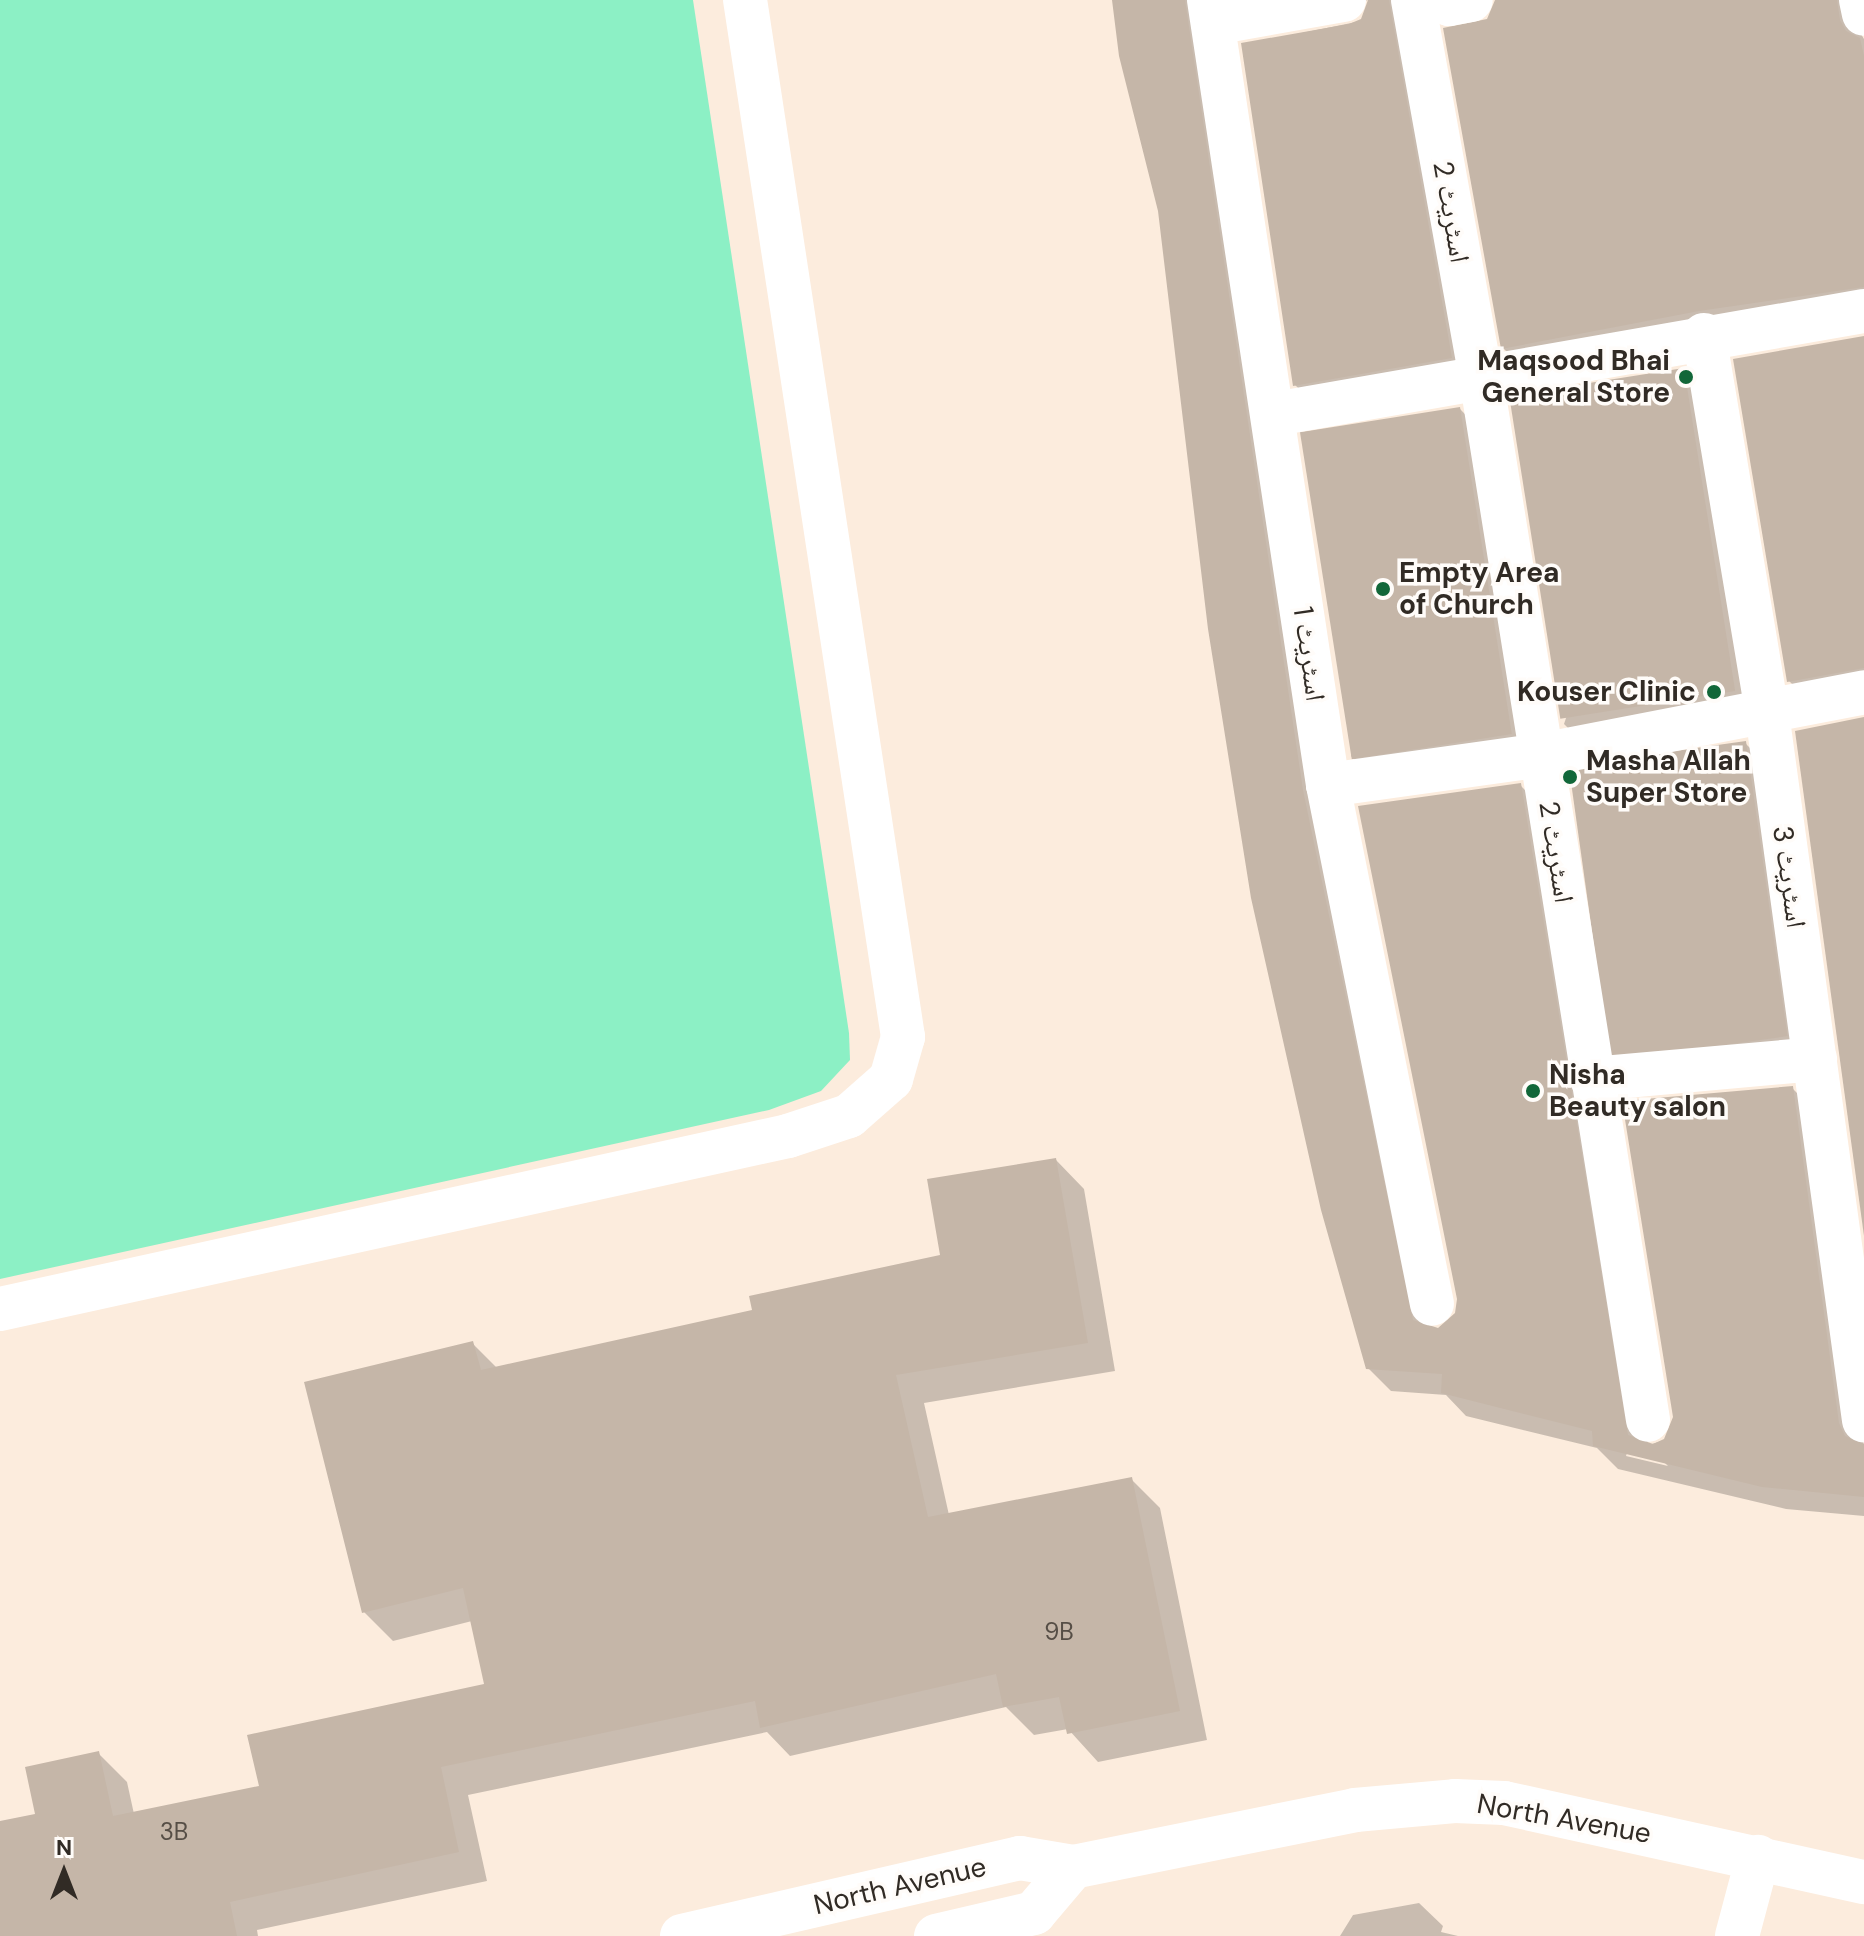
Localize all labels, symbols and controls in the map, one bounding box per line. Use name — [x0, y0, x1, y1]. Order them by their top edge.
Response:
street label: اسٹریٹ 2 — [1426, 159, 1476, 265]
place label: Maqsood Bhai General Store — [1477, 344, 1670, 410]
marker: Maqsood Bhai General Store — [1677, 368, 1695, 386]
place label: Empty Area of Church — [1399, 556, 1559, 622]
marker: Empty Area of Church — [1374, 580, 1392, 598]
street label: اسٹریٹ 1 — [1286, 605, 1332, 703]
place label: Kouser Clinic — [1517, 675, 1696, 709]
marker: Kouser Clinic — [1703, 681, 1725, 703]
place label: Masha Allah Super Store — [1586, 744, 1751, 810]
marker: Masha Allah Super Store — [1561, 768, 1579, 786]
street label: اسٹریٹ 2 — [1531, 799, 1581, 905]
street label: اسٹریٹ 3 — [1765, 824, 1813, 930]
place label: Nisha Beauty salon — [1549, 1058, 1726, 1124]
marker: Nisha Beauty salon — [1524, 1082, 1542, 1100]
house number: 9B — [1044, 1618, 1074, 1646]
street label: North Avenue — [1474, 1787, 1654, 1851]
house number: 3B — [160, 1818, 188, 1846]
north arrow — [24, 1832, 104, 1912]
text: N — [56, 1833, 72, 1862]
street label: North Avenue — [810, 1850, 990, 1922]

